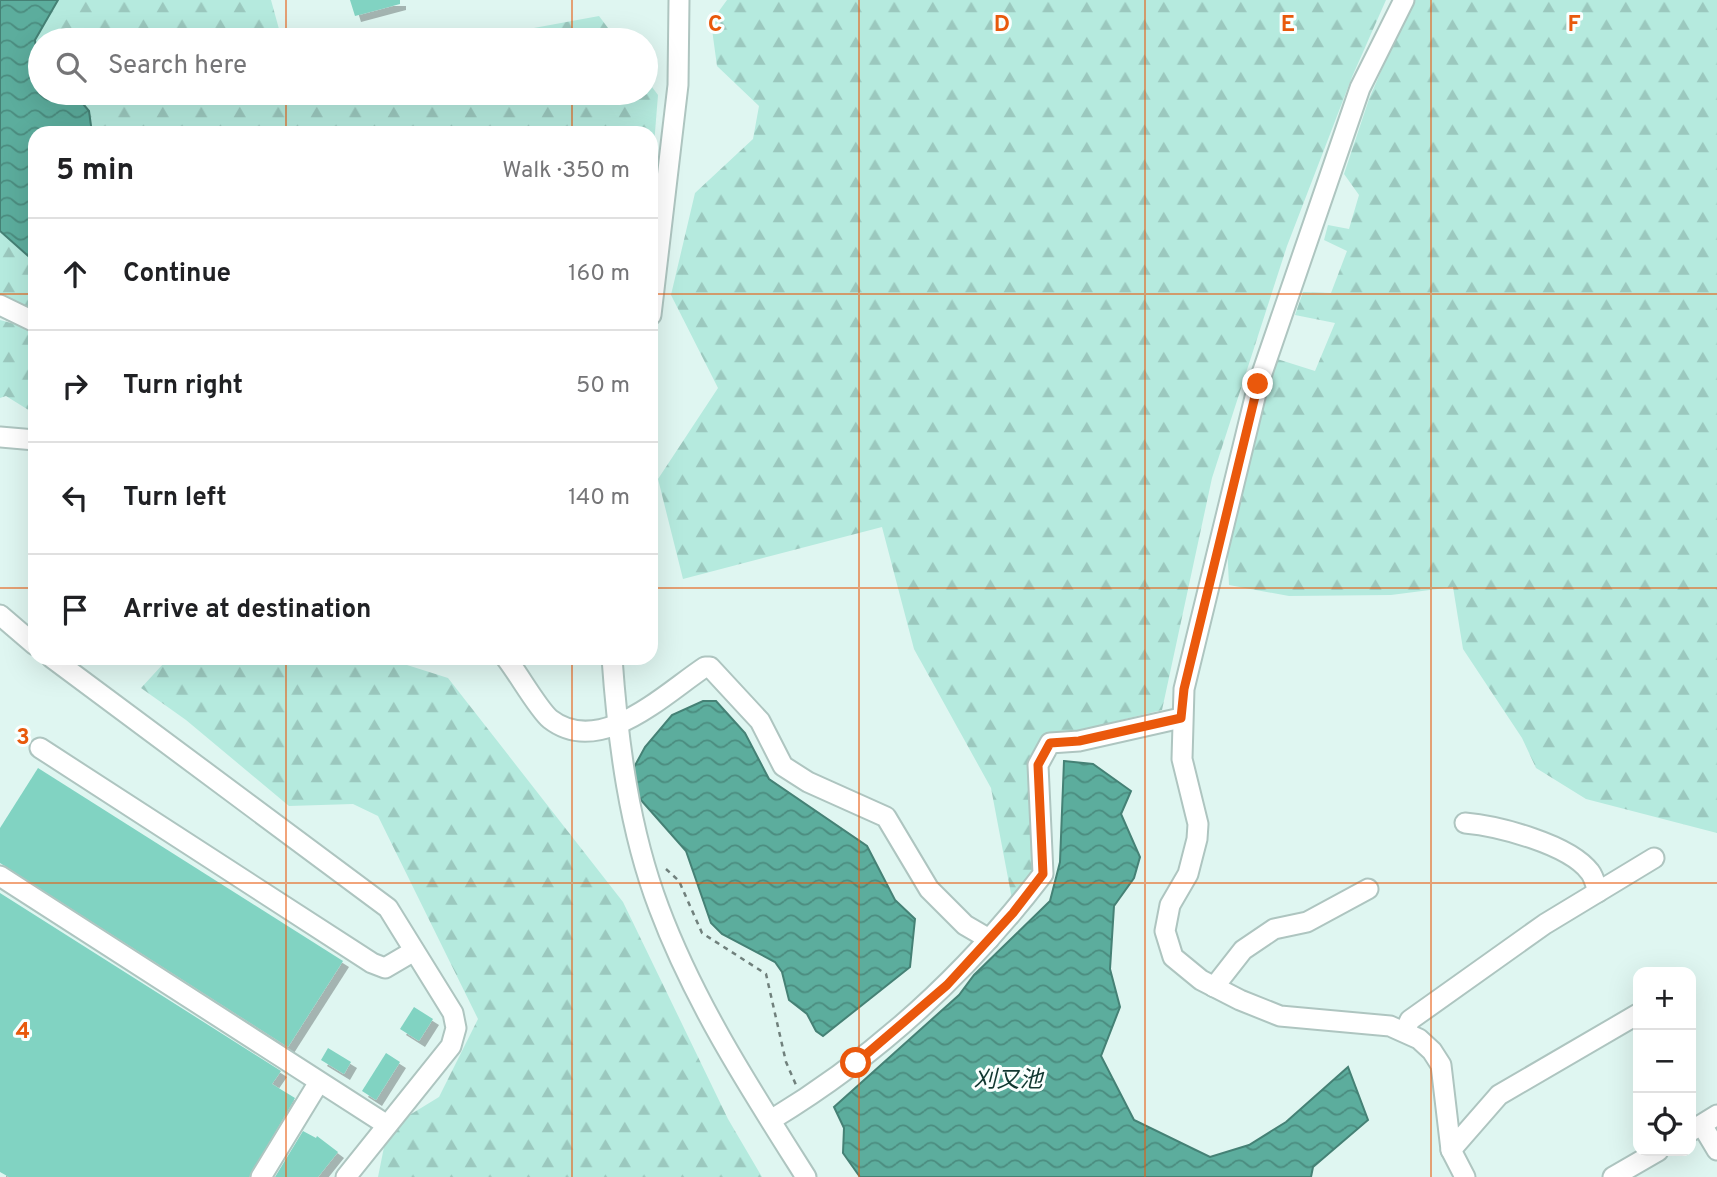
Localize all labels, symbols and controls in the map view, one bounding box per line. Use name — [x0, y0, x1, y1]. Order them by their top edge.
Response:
text: C — [708, 11, 722, 40]
text: D — [994, 11, 1010, 40]
text: E — [1281, 11, 1295, 40]
text: F — [1567, 11, 1581, 40]
search box — [28, 28, 658, 105]
icon: search — [52, 48, 90, 86]
text: Search here — [108, 50, 247, 83]
text: 5 min — [56, 153, 134, 190]
text: Walk · 350 m — [502, 157, 630, 186]
icon: ahead — [56, 255, 94, 293]
text: Continue — [123, 258, 231, 291]
text: 160 m — [568, 260, 630, 289]
icon: right — [56, 367, 94, 405]
route end — [1242, 368, 1273, 399]
text: Turn right — [123, 370, 243, 403]
text: 50 m — [576, 372, 630, 401]
icon: left — [56, 479, 94, 517]
text: Turn left — [123, 482, 227, 515]
text: 140 m — [568, 484, 630, 513]
icon: arrive — [56, 591, 94, 629]
text: Arrive at destination — [123, 594, 371, 627]
text: 3 — [16, 724, 30, 753]
map controls — [1633, 967, 1696, 1156]
button: + — [1633, 967, 1696, 1030]
text: 4 — [16, 1018, 30, 1047]
button: − — [1633, 1030, 1696, 1093]
route start — [840, 1047, 871, 1078]
water label: 刈又池 — [974, 1067, 1045, 1096]
button: locate — [1633, 1093, 1696, 1156]

